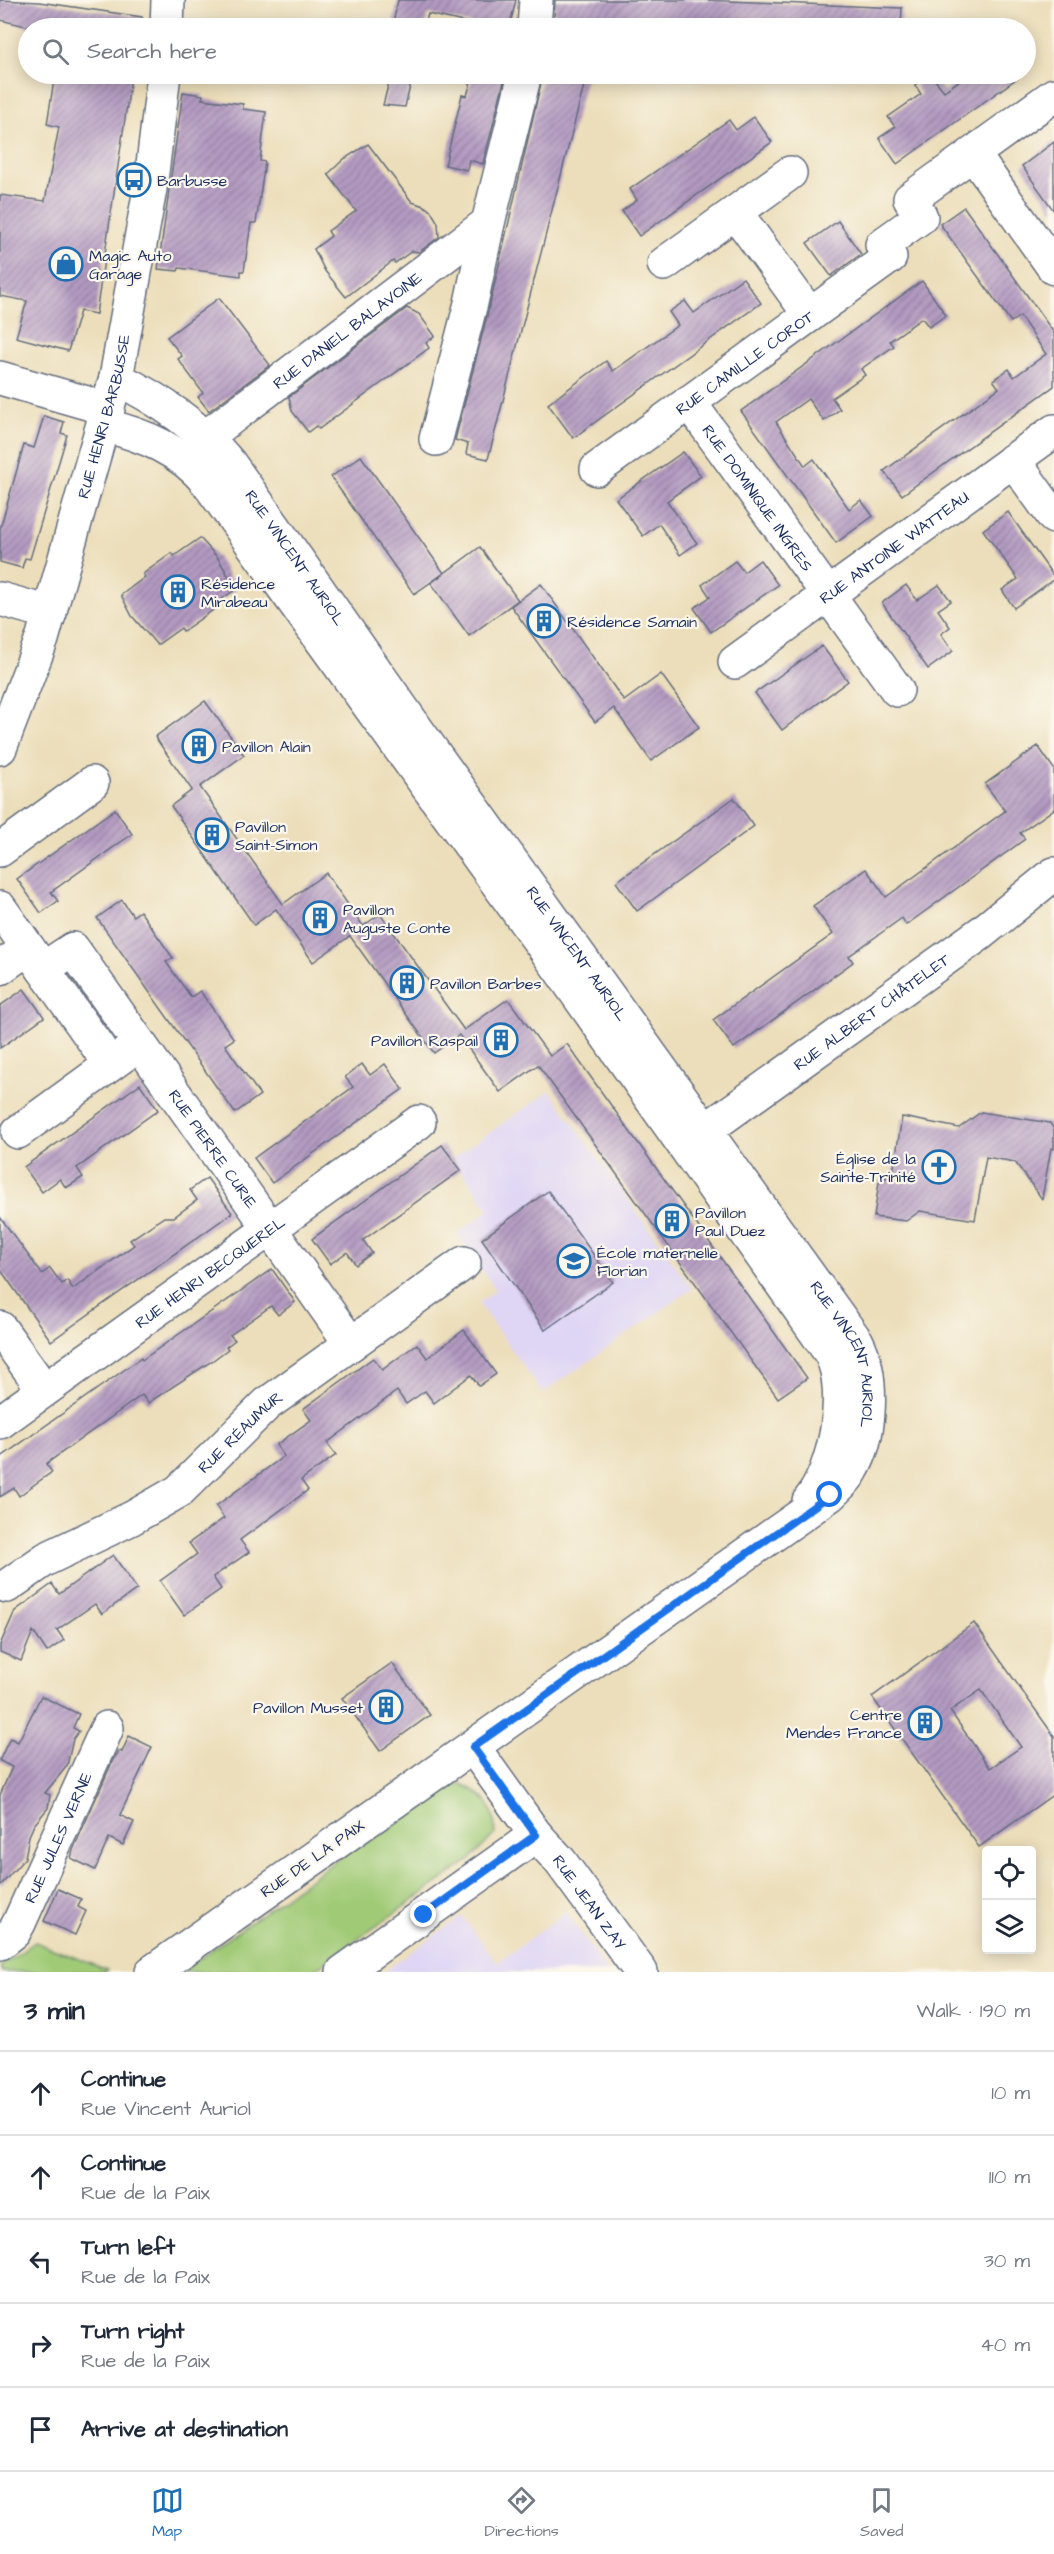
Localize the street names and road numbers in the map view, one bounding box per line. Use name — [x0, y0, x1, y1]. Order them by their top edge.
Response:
street label: RUE DANIEL BALAVOINE — [268, 267, 427, 395]
street label: RUE CAMILLE COROT — [671, 306, 819, 421]
street label: RUE HENRI BARBUSSE — [72, 332, 136, 501]
street label: RUE DOMINIQUE INGRES — [697, 420, 818, 576]
street label: RUE VINCENT AURIOL — [240, 486, 350, 630]
street label: RUE ANTOINE WATTEAU — [815, 486, 973, 609]
street label: RUE VINCENT AURIOL — [521, 882, 633, 1025]
street label: RUE ALBERT CHÂTELET — [789, 949, 954, 1076]
street label: RUE PIERRE CURIE — [163, 1085, 262, 1213]
street label: RUE HENRI BECQUEREL — [131, 1211, 290, 1334]
street label: RUE VINCENT AURIOL — [805, 1277, 879, 1429]
street label: RUE RÉAUMUR — [193, 1386, 287, 1478]
street label: RUE JULES VERNE — [19, 1768, 98, 1907]
street label: RUE DE LA PAIX — [256, 1814, 369, 1903]
street label: RUE JEAN ZAY — [547, 1851, 631, 1955]

